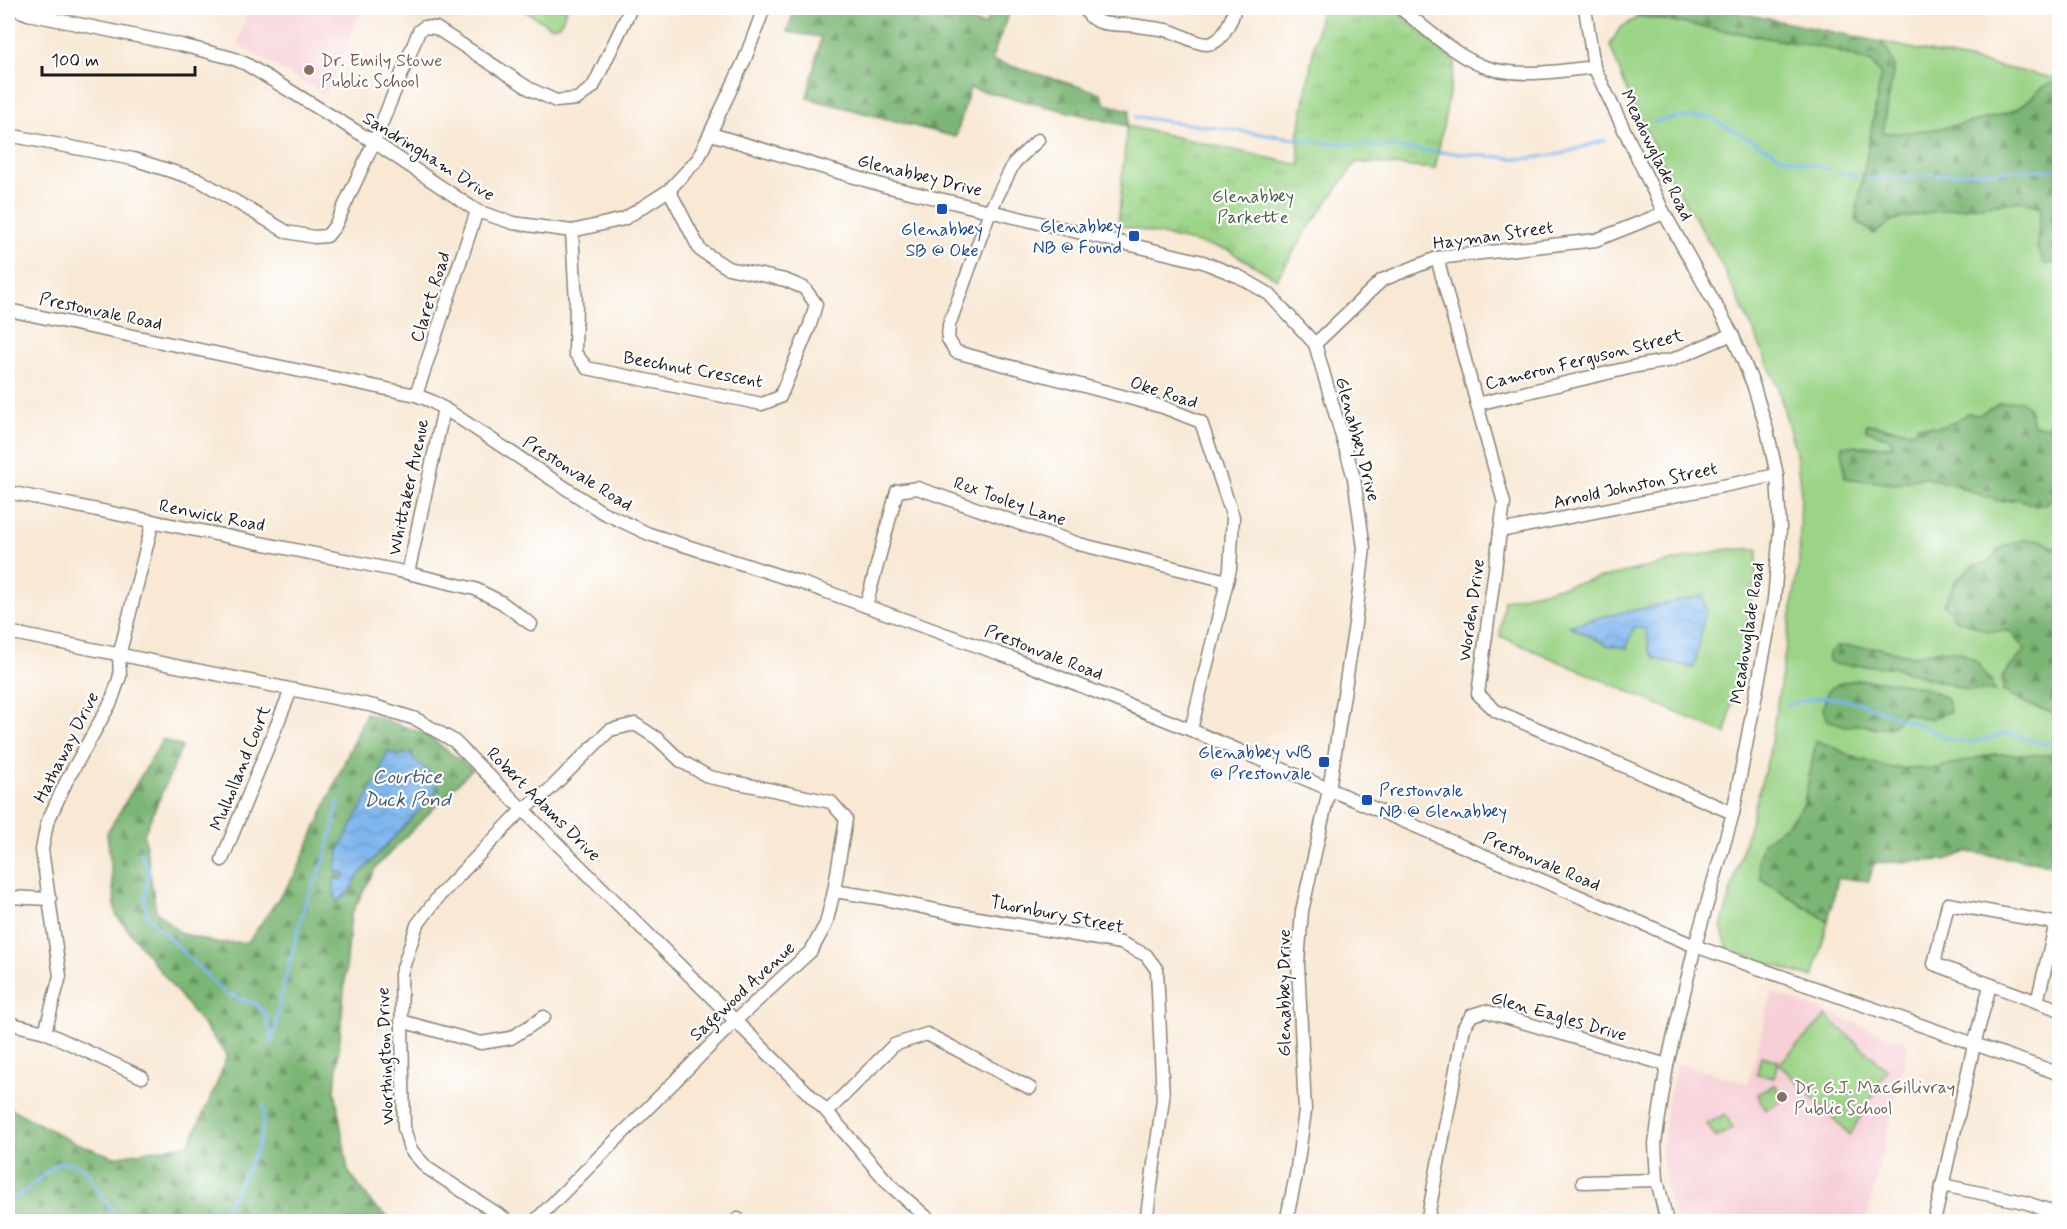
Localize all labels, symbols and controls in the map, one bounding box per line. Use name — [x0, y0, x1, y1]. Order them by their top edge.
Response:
scale bar — [42, 39, 195, 77]
text: 100 m — [51, 49, 99, 73]
place label: Dr. Emily Stowe Public School — [321, 49, 442, 94]
marker: Dr. Emily Stowe Public School — [302, 63, 316, 77]
street label: Meadowglade Road — [1614, 86, 1698, 225]
street label: Sandringham Drive — [357, 106, 499, 208]
street label: Glenabbey Drive — [855, 149, 985, 203]
park label: Glenabbey Parkette — [1212, 185, 1294, 230]
marker: Glenabbey SB @ Oke — [935, 202, 949, 216]
place label: Glenabbey NB @ Found — [1033, 215, 1122, 260]
street label: Hayman Street — [1431, 216, 1555, 256]
place label: Glenabbey SB @ Oke — [901, 218, 983, 263]
marker: Glenabbey NB @ Found — [1127, 229, 1141, 243]
street label: Claret Road — [405, 249, 457, 346]
street label: Prestonvale Road — [37, 287, 164, 337]
street label: Cameron Ferguson Street — [1483, 324, 1686, 396]
street label: Beechnut Crescent — [621, 346, 765, 394]
street label: Oke Road — [1127, 371, 1201, 415]
street label: Glenabbey Drive — [1329, 374, 1385, 504]
street label: Whittaker Avenue — [383, 417, 435, 558]
street label: Prestonvale Road — [518, 431, 637, 517]
street label: Arnold Johnston Street — [1551, 457, 1720, 515]
street label: Rex Tooley Lane — [950, 471, 1069, 532]
street label: Renwick Road — [157, 494, 267, 538]
street label: Worden Drive — [1453, 557, 1491, 663]
street label: Meadowglade Road — [1725, 561, 1771, 706]
street label: Prestonvale Road — [981, 619, 1106, 687]
street label: Hathaway Drive — [29, 688, 105, 807]
street label: Mulholland Court — [205, 702, 277, 835]
place label: Glenabbey WB @ Prestonvale — [1198, 741, 1312, 786]
street label: Robert Adams Drive — [481, 742, 606, 867]
marker: Glenabbey WB @ Prestonvale — [1317, 755, 1331, 769]
water label: Courtice Duck Pond — [363, 764, 452, 814]
place label: Prestonvale NB @ Glenabbey — [1379, 779, 1507, 824]
marker: Prestonvale NB @ Glenabbey — [1360, 793, 1374, 807]
street label: Prestonvale Road — [1479, 826, 1604, 897]
street label: Thornbury Street — [988, 890, 1126, 940]
street label: Glenabbey Drive — [1273, 929, 1297, 1057]
street label: Sagewood Avenue — [685, 936, 802, 1048]
street label: Worthington Drive — [372, 986, 402, 1125]
street label: Glen Eagles Drive — [1488, 986, 1629, 1048]
place label: Dr. G.J. MacGillivray Public School — [1794, 1076, 1955, 1121]
marker: Dr. G.J. MacGillivray Public School — [1775, 1090, 1789, 1104]

